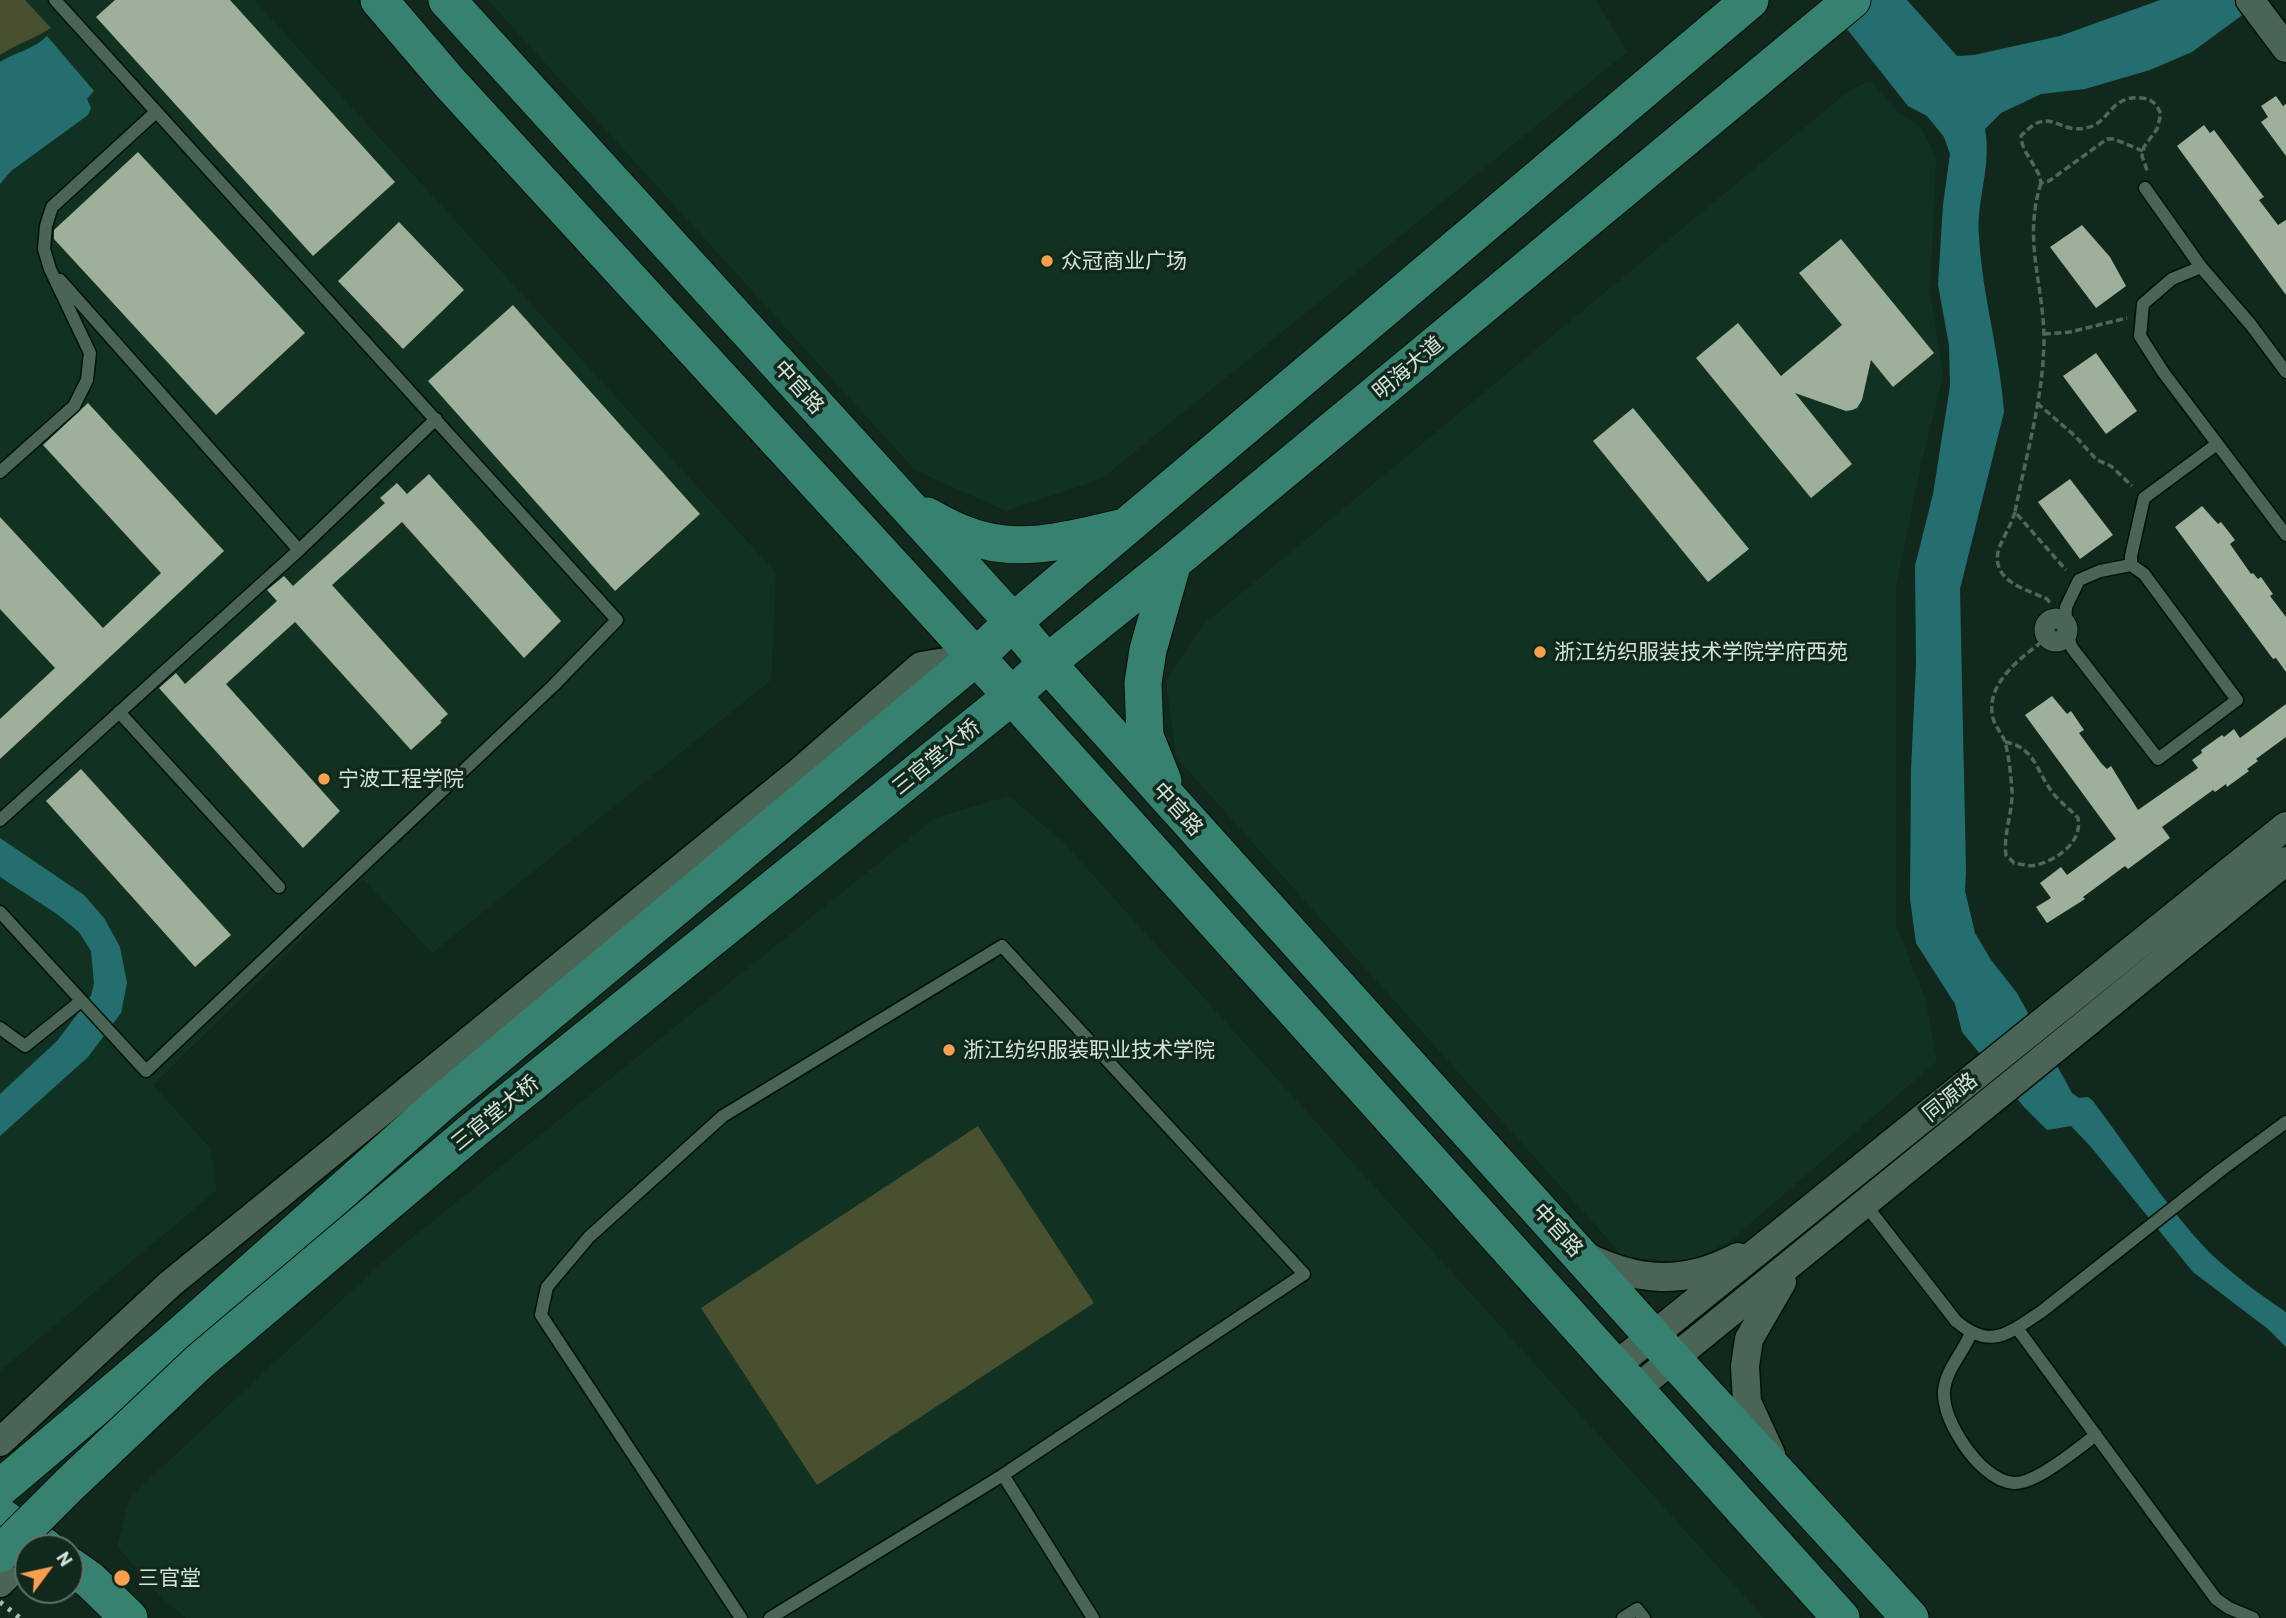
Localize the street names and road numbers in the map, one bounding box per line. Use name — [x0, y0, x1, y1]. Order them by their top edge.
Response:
street label: 明海大道 — [1368, 331, 1448, 405]
street label: 中官路 — [769, 355, 829, 419]
street label: 三官堂大桥 — [887, 714, 985, 800]
street label: 中官路 — [1148, 777, 1208, 841]
street label: 同源路 — [1918, 1067, 1982, 1127]
street label: 三官堂大桥 — [446, 1070, 544, 1156]
street label: 中官路 — [1528, 1198, 1588, 1262]

